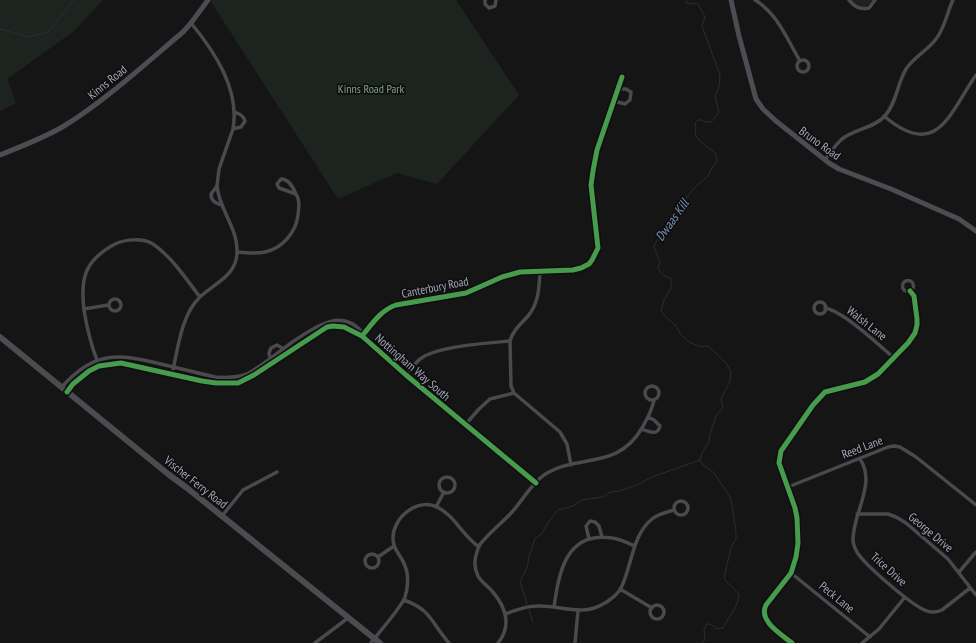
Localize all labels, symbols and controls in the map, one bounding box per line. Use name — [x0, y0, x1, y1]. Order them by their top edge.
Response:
street label: Kinns Road — [84, 62, 130, 102]
park label: Kinns Road Park — [338, 81, 405, 96]
street label: Bruno Road — [796, 123, 844, 163]
water label: Dwaas Kill — [651, 194, 694, 244]
street label: Canterbury Road — [400, 273, 470, 301]
street label: Walsh Lane — [844, 303, 890, 343]
street label: Nottingham Way South — [372, 330, 454, 404]
street label: Reed Lane — [839, 432, 885, 462]
street label: Vischer Ferry Road — [161, 452, 231, 511]
street label: George Drive — [906, 509, 956, 555]
street label: Trice Drive — [868, 549, 910, 589]
street label: Peck Lane — [816, 578, 858, 616]

